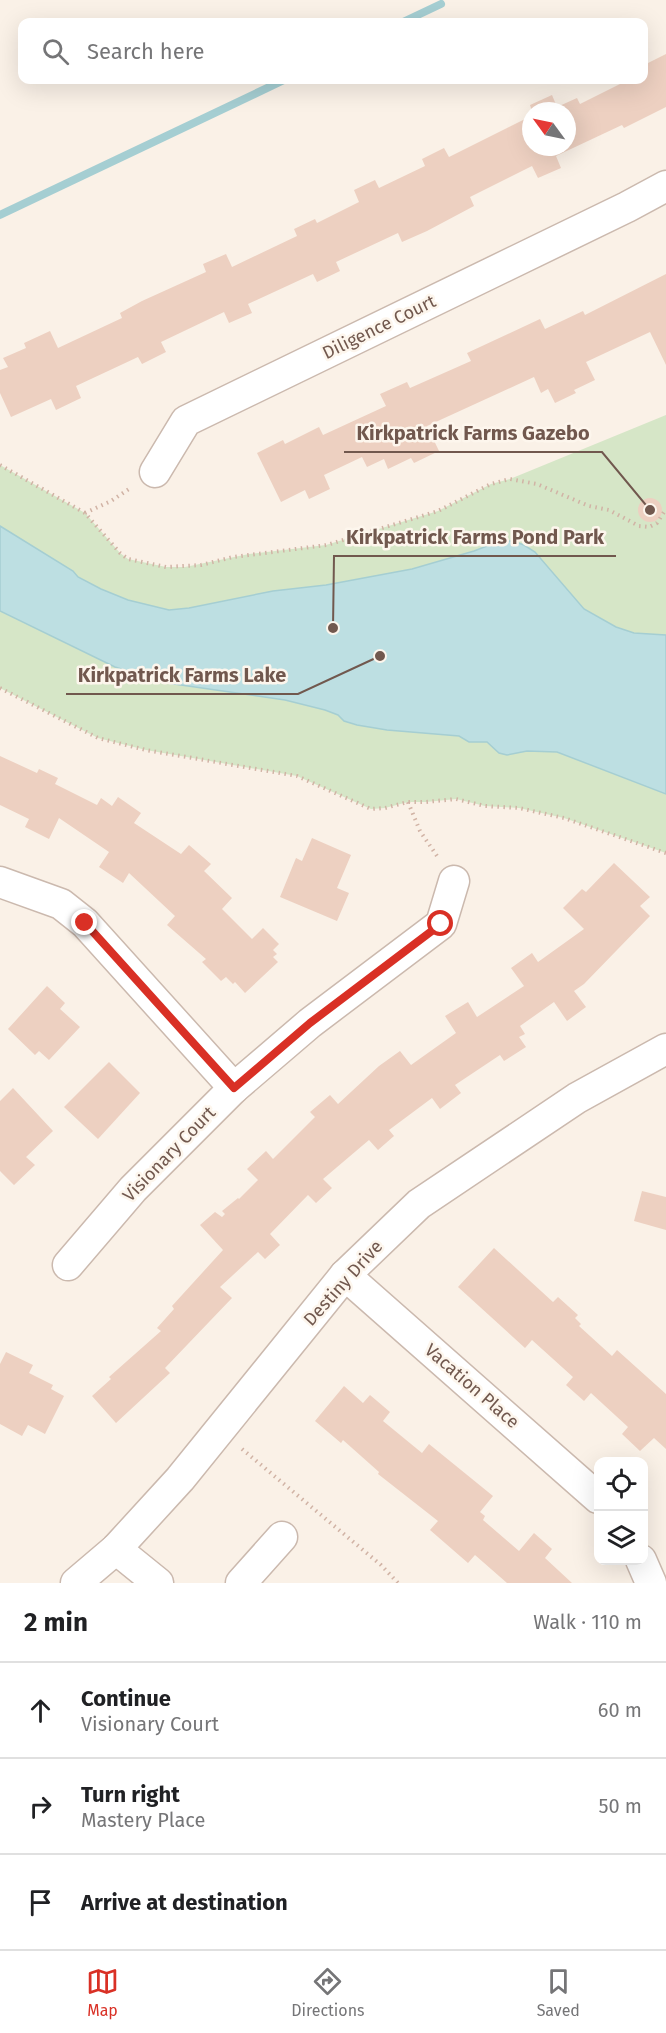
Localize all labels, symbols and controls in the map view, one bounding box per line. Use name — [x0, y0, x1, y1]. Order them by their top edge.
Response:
search box — [18, 18, 648, 84]
icon: search — [39, 35, 72, 68]
text: Search here — [87, 38, 205, 65]
north arrow — [522, 102, 576, 156]
street label: Diligence Court — [319, 290, 440, 364]
callout: Kirkpatrick Farms Gazebo — [344, 414, 602, 452]
text: Kirkpatrick Farms Gazebo — [356, 421, 590, 445]
callout: Kirkpatrick Farms Pond Park — [334, 518, 616, 556]
text: Kirkpatrick Farms Pond Park — [346, 525, 605, 549]
callout: Kirkpatrick Farms Lake — [66, 656, 298, 694]
text: Kirkpatrick Farms Lake — [78, 663, 286, 687]
route end — [71, 909, 97, 935]
route start — [427, 910, 453, 936]
street label: Visionary Court — [118, 1101, 220, 1206]
street label: Destiny Drive — [299, 1236, 387, 1330]
street label: Vacation Place — [420, 1339, 524, 1433]
map controls — [594, 1457, 648, 1565]
button: locate — [594, 1457, 648, 1511]
button: layers — [594, 1511, 648, 1565]
text: 2 min — [24, 1607, 88, 1638]
text: Walk · 110 m — [533, 1610, 642, 1634]
text: Continue — [81, 1685, 171, 1712]
icon: ahead — [24, 1694, 57, 1727]
text: 60 m — [598, 1698, 642, 1722]
text: Visionary Court — [81, 1712, 219, 1736]
text: Turn right — [81, 1781, 180, 1808]
icon: right — [24, 1790, 57, 1823]
text: 50 m — [598, 1794, 642, 1818]
text: Mastery Place — [81, 1808, 205, 1832]
icon: arrive — [24, 1886, 57, 1919]
text: Arrive at destination — [81, 1889, 288, 1916]
tab: Map — [86, 1965, 119, 2020]
tab: Directions — [291, 1965, 365, 2020]
tab: Saved — [537, 1965, 580, 2020]

